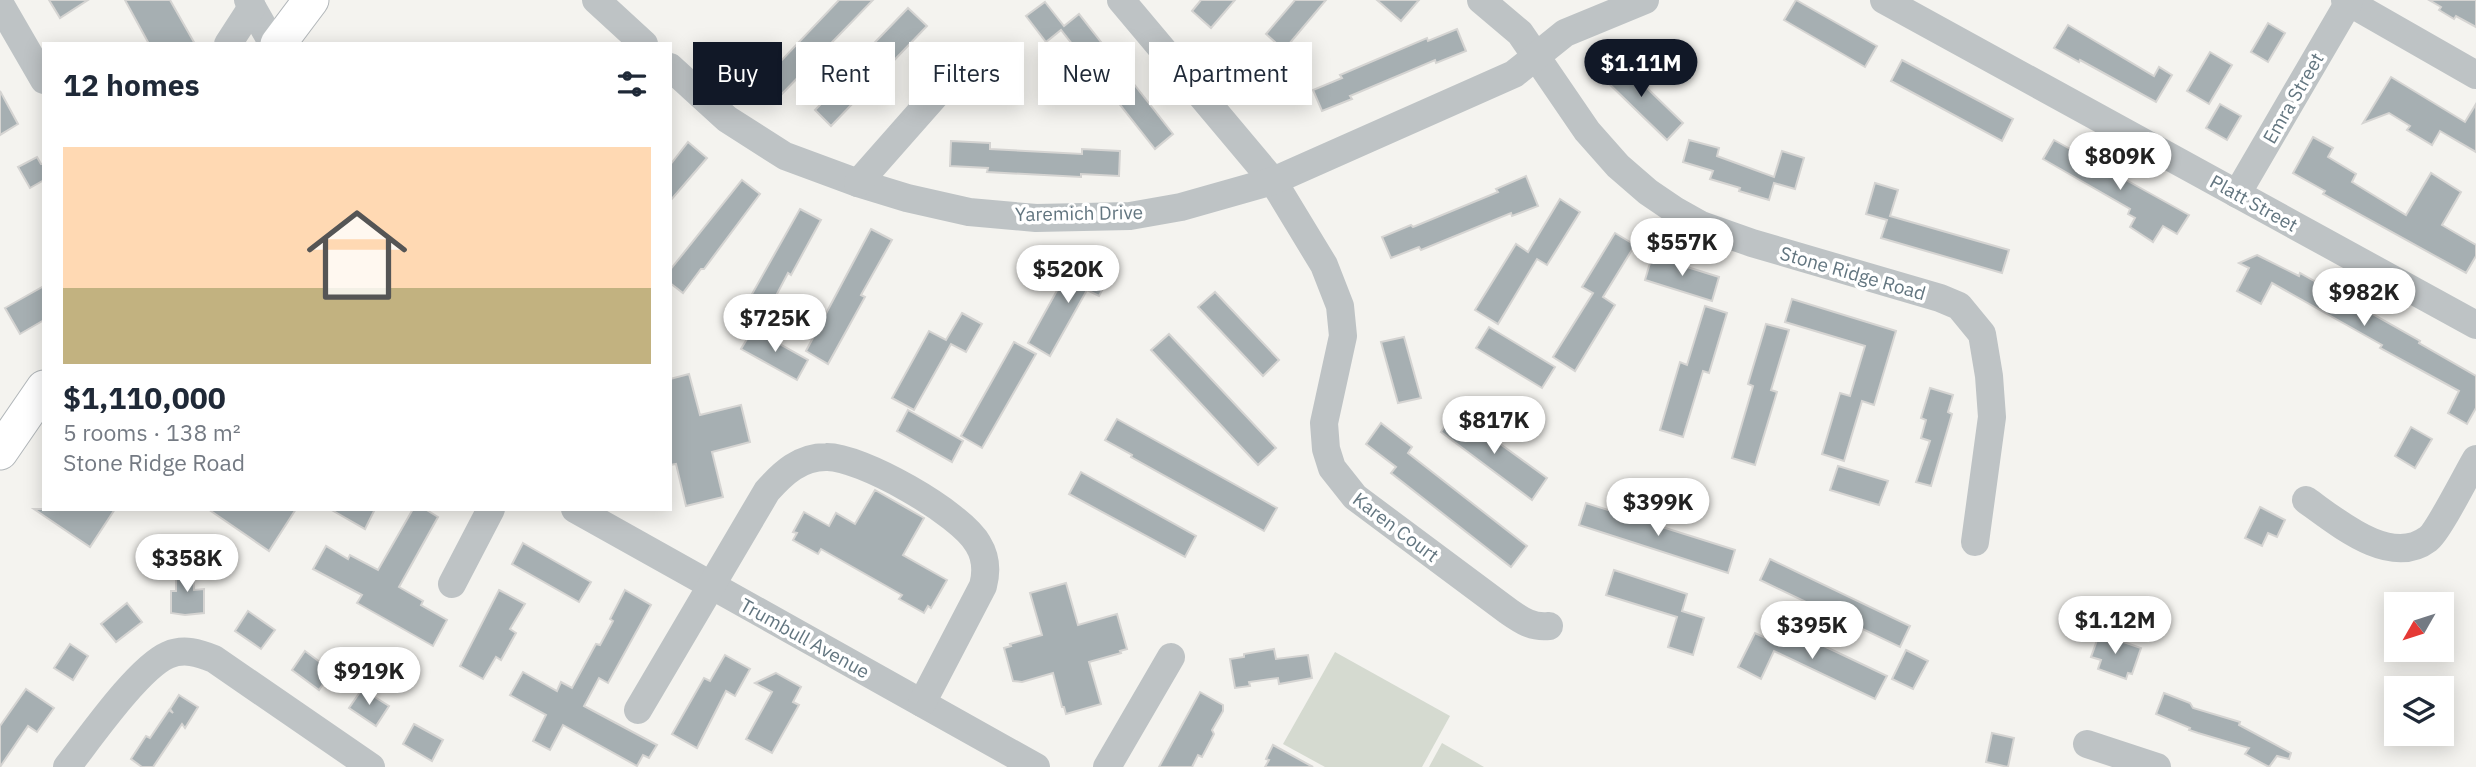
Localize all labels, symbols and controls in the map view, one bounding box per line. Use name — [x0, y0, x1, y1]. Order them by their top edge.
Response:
pin: $1.11M — [1584, 40, 1698, 99]
chip: Buy — [693, 42, 782, 105]
chip: Rent — [796, 42, 895, 105]
chip: Filters — [909, 42, 1024, 105]
chip: New — [1038, 42, 1135, 105]
chip: Apartment — [1149, 42, 1312, 105]
text: $1.11M — [1600, 47, 1682, 77]
street label: Emra Street — [2257, 48, 2329, 148]
text: 12 homes — [63, 65, 200, 104]
icon: filters — [613, 65, 651, 103]
pin: $809K — [2071, 132, 2169, 192]
text: $809K — [2084, 140, 2156, 170]
street label: Platt Street — [2206, 169, 2302, 237]
icon: home — [294, 192, 420, 318]
street label: Yaremich Drive — [1015, 200, 1143, 226]
pin: $557K — [1633, 218, 1731, 278]
text: $557K — [1646, 226, 1718, 256]
street label: Stone Ridge Road — [1777, 241, 1929, 305]
pin: $520K — [1019, 246, 1117, 305]
text: $520K — [1032, 253, 1104, 283]
pin: $982K — [2315, 268, 2413, 328]
text: $982K — [2328, 276, 2400, 306]
pin: $725K — [726, 294, 824, 354]
text: $725K — [739, 302, 811, 332]
text: $1,110,000 — [63, 378, 226, 417]
pin: $817K — [1445, 396, 1543, 456]
text: $817K — [1458, 404, 1530, 434]
text: 5 rooms · 138 m² — [63, 417, 241, 447]
text: Stone Ridge Road — [63, 447, 245, 477]
pin: $399K — [1609, 478, 1707, 538]
text: $399K — [1622, 486, 1694, 516]
street label: Karen Court — [1348, 487, 1444, 567]
pin: $358K — [138, 534, 236, 594]
text: $358K — [151, 542, 223, 572]
north arrow — [2384, 592, 2454, 662]
map controls — [2384, 592, 2454, 746]
street label: Trumbull Avenue — [736, 593, 874, 683]
pin: $1.12M — [2058, 596, 2172, 656]
pin: $395K — [1763, 602, 1861, 661]
text: $1.12M — [2074, 604, 2156, 634]
text: $395K — [1776, 609, 1848, 639]
pin: $919K — [320, 648, 418, 707]
text: $919K — [333, 655, 405, 685]
button: layers — [2384, 676, 2454, 746]

